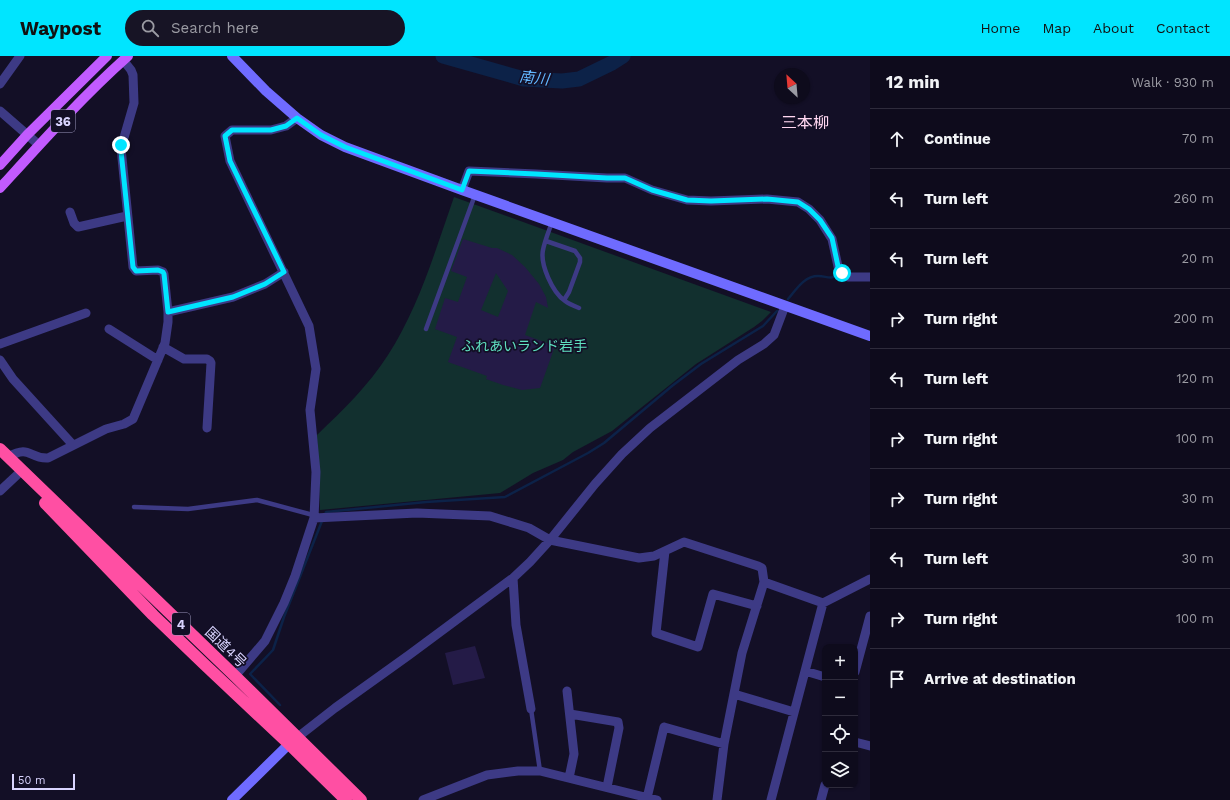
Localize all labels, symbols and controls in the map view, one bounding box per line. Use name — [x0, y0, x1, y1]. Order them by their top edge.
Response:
search box — [125, 10, 405, 46]
text: Waypost — [20, 17, 101, 40]
icon: search — [139, 17, 161, 39]
text: Search here — [171, 19, 259, 37]
text: Home — [980, 20, 1020, 36]
text: Map — [1042, 20, 1071, 36]
text: About — [1093, 20, 1134, 36]
text: Contact — [1156, 20, 1210, 36]
water label: 南川 — [518, 67, 552, 89]
north arrow — [774, 68, 810, 104]
text: 12 min — [886, 72, 940, 92]
text: Walk · 930 m — [1132, 75, 1214, 90]
road number: 36 — [51, 110, 75, 132]
district label: 三本柳 — [781, 113, 829, 132]
icon: ahead — [886, 128, 908, 150]
text: Continue — [924, 130, 991, 148]
text: 70 m — [1182, 131, 1214, 146]
route end — [112, 136, 130, 154]
icon: left — [886, 188, 908, 210]
text: Turn left — [924, 190, 988, 208]
text: 260 m — [1174, 191, 1214, 206]
icon: left — [886, 248, 908, 270]
text: Turn left — [924, 250, 988, 268]
text: 20 m — [1182, 251, 1214, 266]
route start — [833, 264, 851, 282]
icon: right — [886, 308, 908, 330]
text: Turn right — [924, 310, 997, 328]
text: 200 m — [1173, 311, 1214, 326]
park label: ふれあいランド岩手 — [461, 338, 587, 354]
icon: left — [886, 368, 908, 390]
text: Turn left — [924, 370, 988, 388]
text: 120 m — [1176, 371, 1214, 386]
icon: right — [886, 428, 908, 450]
text: Turn right — [924, 430, 997, 448]
text: 100 m — [1176, 431, 1214, 446]
icon: right — [886, 488, 908, 510]
text: Turn right — [924, 490, 997, 508]
text: 30 m — [1182, 491, 1214, 506]
icon: left — [886, 548, 908, 570]
text: Turn left — [924, 550, 988, 568]
text: 30 m — [1182, 551, 1214, 566]
icon: right — [886, 608, 908, 630]
text: Turn right — [924, 610, 997, 628]
text: 100 m — [1176, 611, 1214, 626]
road number: 4 — [172, 613, 190, 635]
street label: 国道4号 — [202, 624, 250, 670]
map controls — [822, 644, 858, 788]
button: + — [822, 644, 858, 680]
icon: arrive — [886, 668, 908, 690]
text: Arrive at destination — [924, 670, 1076, 688]
button: − — [822, 680, 858, 716]
button: locate — [822, 716, 858, 752]
button: layers — [822, 752, 858, 788]
scale bar — [12, 772, 75, 791]
text: 50 m — [18, 774, 45, 787]

